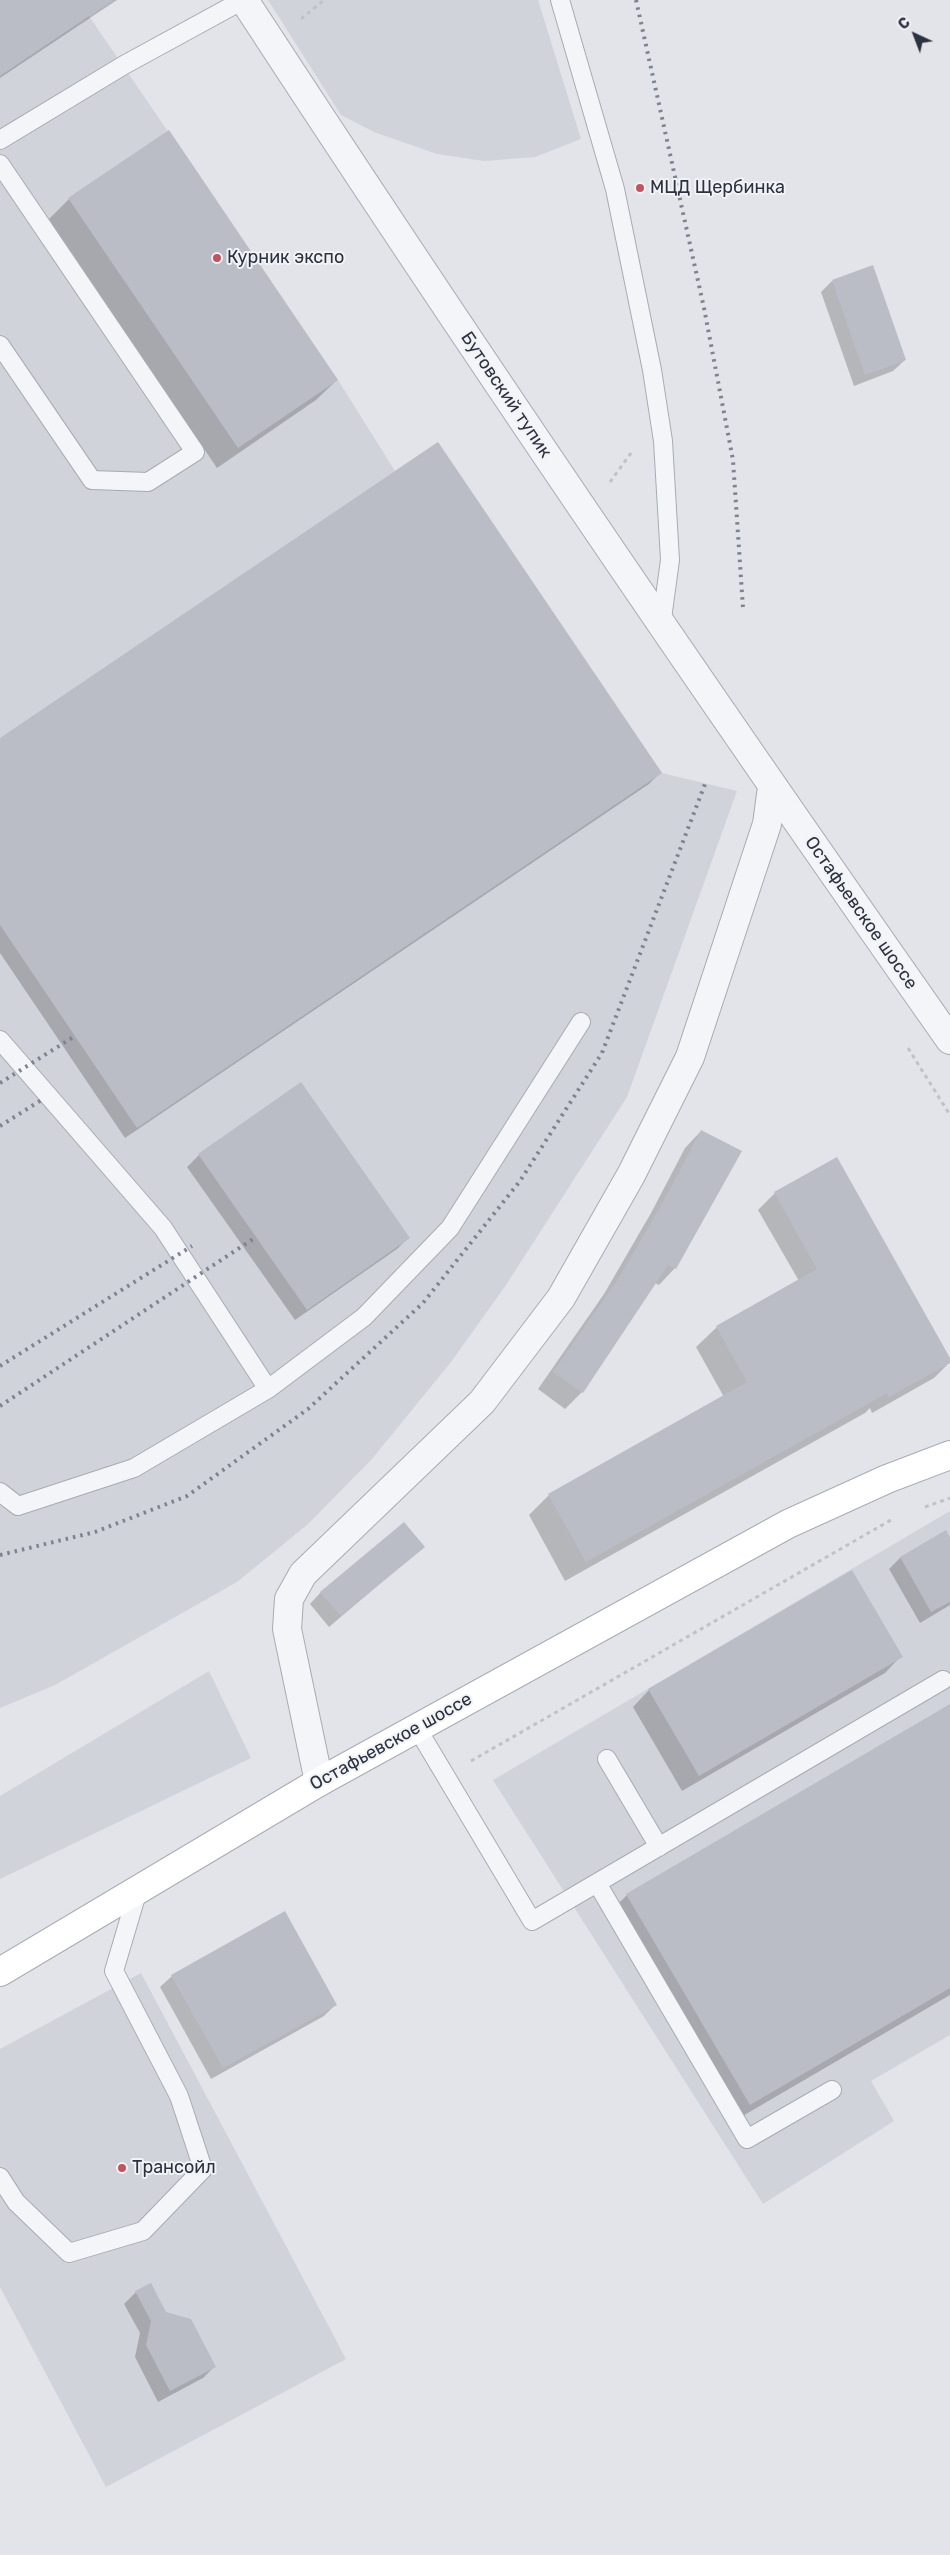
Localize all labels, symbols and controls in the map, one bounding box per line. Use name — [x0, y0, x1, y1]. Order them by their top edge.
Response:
north arrow — [890, 10, 940, 60]
text: С — [895, 14, 914, 33]
place label: МЦД Щербинка — [650, 177, 785, 199]
marker: МЦД Щербинка — [634, 182, 646, 194]
place label: Курник экспо — [227, 247, 344, 269]
marker: Курник экспо — [211, 252, 223, 264]
street label: Бутовский тупик — [456, 328, 556, 462]
street label: Остафьевское шоссе — [800, 832, 922, 994]
street label: Остафьевское шоссе — [306, 1688, 476, 1796]
place label: Трансойл — [132, 2157, 216, 2179]
marker: Трансойл — [116, 2162, 128, 2174]

